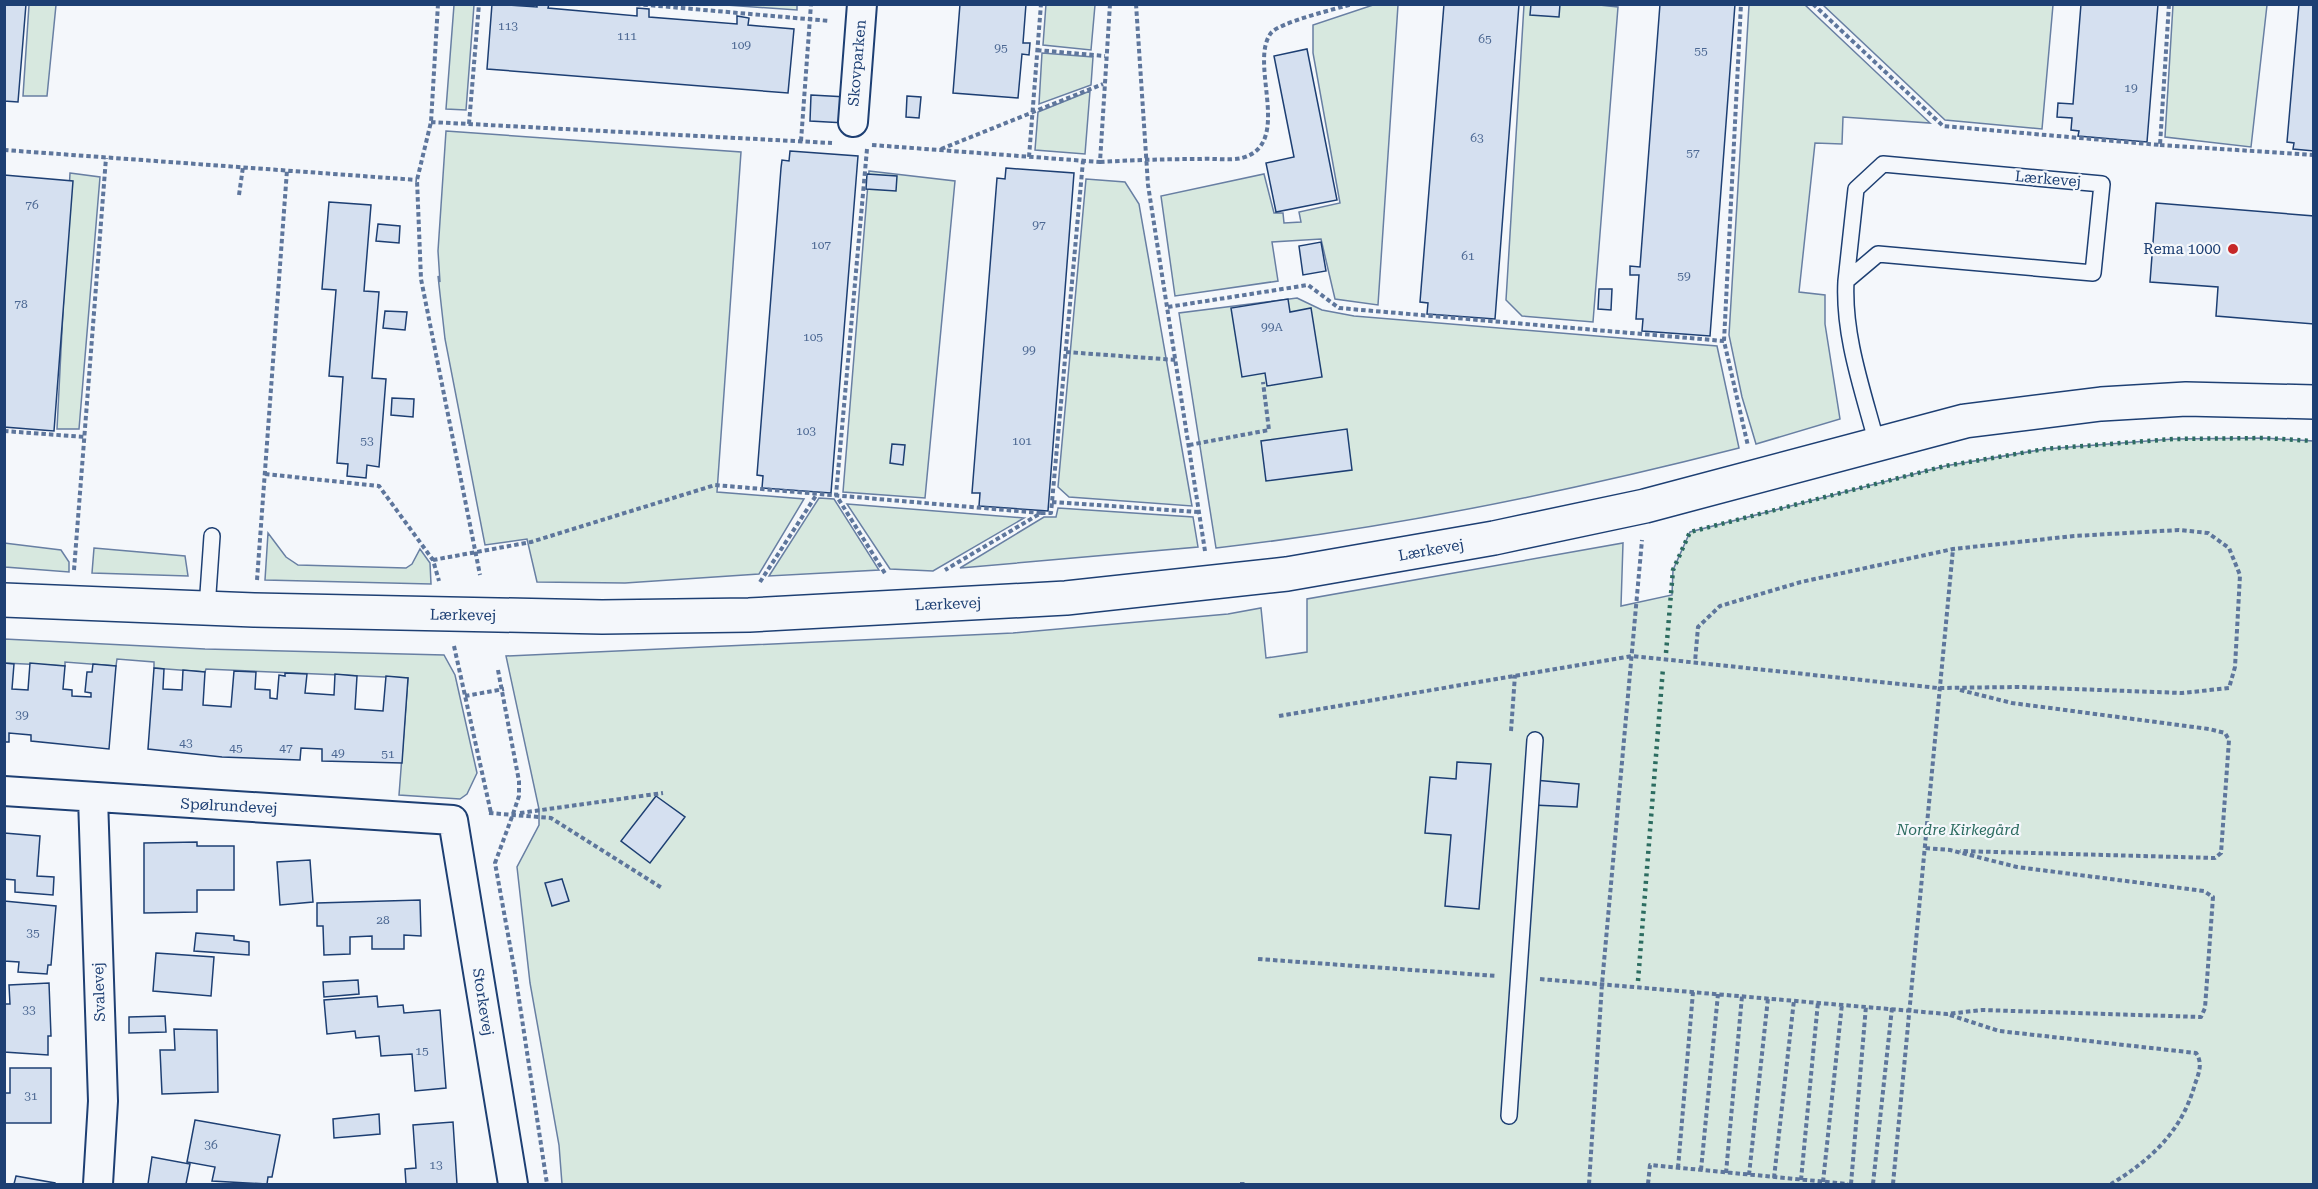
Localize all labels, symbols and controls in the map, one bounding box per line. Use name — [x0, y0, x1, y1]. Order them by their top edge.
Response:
house number: 113 — [498, 19, 518, 33]
street label: Skovparken — [844, 19, 870, 107]
house number: 111 — [617, 29, 637, 43]
house number: 65 — [1478, 32, 1492, 46]
house number: 109 — [731, 38, 751, 52]
house number: 95 — [994, 41, 1008, 55]
house number: 55 — [1694, 44, 1708, 58]
house number: 19 — [2124, 81, 2138, 95]
house number: 63 — [1470, 131, 1484, 145]
house number: 57 — [1686, 146, 1700, 160]
street label: Lærkevej — [2014, 167, 2082, 191]
house number: 76 — [25, 198, 39, 212]
house number: 97 — [1032, 218, 1046, 232]
house number: 107 — [811, 238, 831, 252]
place label: Rema 1000 — [2143, 240, 2221, 258]
marker: Rema 1000 — [2226, 242, 2240, 256]
house number: 61 — [1461, 249, 1475, 263]
house number: 59 — [1677, 269, 1691, 283]
house number: 78 — [14, 297, 28, 311]
house number: 99A — [1261, 320, 1284, 334]
house number: 105 — [803, 330, 823, 344]
house number: 99 — [1022, 343, 1036, 357]
house number: 103 — [796, 424, 816, 438]
house number: 53 — [360, 434, 374, 448]
house number: 101 — [1012, 434, 1032, 448]
street label: Lærkevej — [1397, 535, 1465, 565]
street label: Lærkevej — [914, 594, 982, 614]
street label: Lærkevej — [430, 605, 496, 625]
house number: 39 — [15, 708, 29, 722]
house number: 43 — [179, 736, 193, 750]
house number: 45 — [229, 741, 243, 755]
house number: 47 — [279, 741, 293, 755]
house number: 49 — [331, 746, 345, 760]
house number: 51 — [381, 747, 395, 761]
street label: Spølrundevej — [180, 794, 278, 818]
park label: Nordre Kirkegård — [1895, 821, 2020, 839]
house number: 28 — [376, 913, 390, 927]
house number: 35 — [26, 926, 40, 940]
street label: Svalevej — [89, 962, 109, 1022]
street label: Storkevej — [469, 967, 497, 1037]
house number: 33 — [22, 1003, 36, 1017]
house number: 15 — [415, 1044, 429, 1058]
house number: 31 — [24, 1089, 38, 1103]
house number: 36 — [204, 1138, 218, 1152]
house number: 13 — [429, 1158, 443, 1172]

